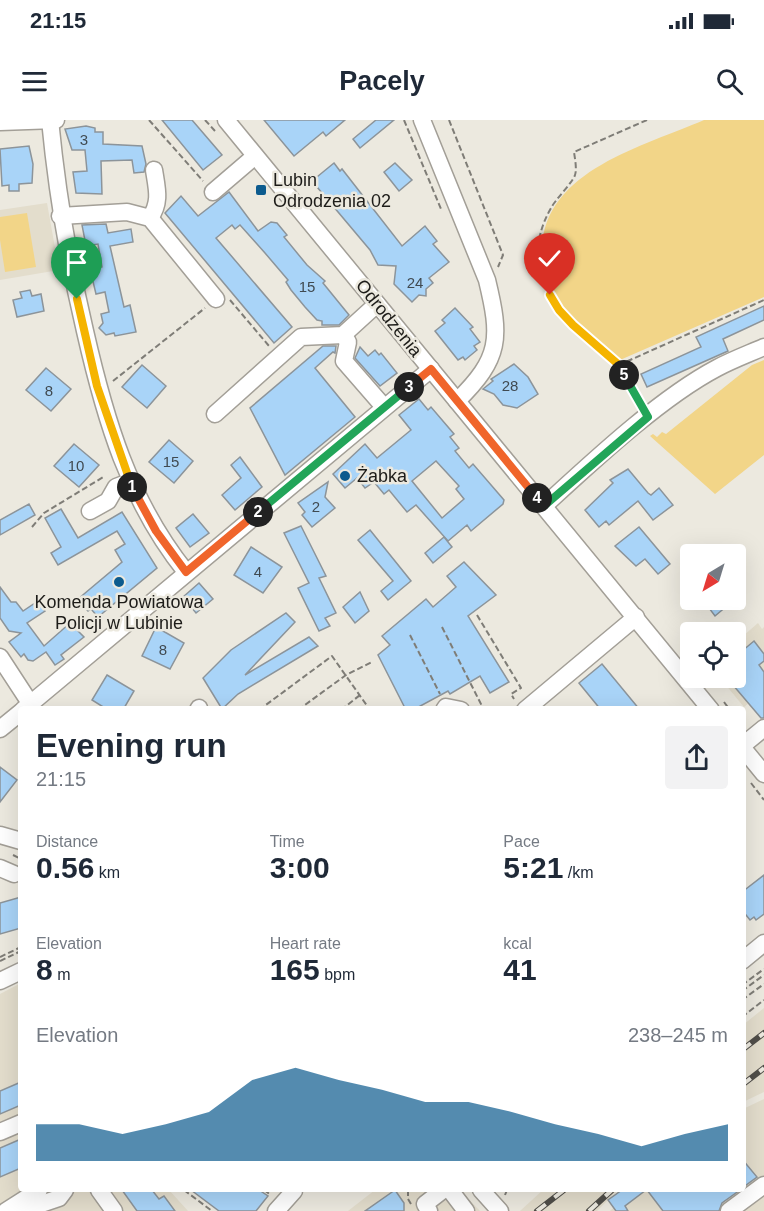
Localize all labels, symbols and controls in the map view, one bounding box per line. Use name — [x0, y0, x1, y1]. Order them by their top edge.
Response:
text: 21:15 — [30, 8, 86, 33]
icon: menu — [18, 65, 51, 98]
icon: search — [713, 65, 746, 98]
text: Pacely — [339, 66, 425, 96]
house number: 3 — [80, 131, 88, 148]
place label: Lubin Odrodzenia 02 — [273, 170, 391, 211]
marker: Lubin Odrodzenia 02 — [254, 183, 268, 197]
pin — [524, 233, 575, 295]
pin — [51, 237, 102, 299]
icon: check — [533, 242, 566, 275]
icon: arrive — [60, 246, 93, 279]
house number: 24 — [407, 274, 423, 291]
street label: Odrodzenia — [352, 276, 427, 361]
house number: 15 — [299, 278, 315, 295]
pin: 5 — [609, 360, 639, 390]
text: 5 — [620, 366, 628, 383]
pin: 3 — [394, 372, 424, 402]
house number: 28 — [502, 377, 518, 394]
text: 3 — [405, 378, 413, 395]
house number: 8 — [45, 382, 53, 399]
house number: 15 — [163, 453, 179, 470]
house number: 10 — [68, 457, 84, 474]
place label: Żabka — [357, 466, 408, 486]
marker: Żabka — [338, 469, 352, 483]
pin: 1 — [117, 472, 147, 502]
text: 1 — [128, 478, 136, 495]
pin: 4 — [522, 483, 552, 513]
text: 4 — [533, 489, 541, 506]
pin: 2 — [243, 497, 273, 527]
house number: 2 — [312, 498, 320, 515]
text: 2 — [254, 503, 262, 520]
north arrow — [680, 544, 746, 610]
map controls — [680, 544, 746, 688]
house number: 4 — [254, 563, 262, 580]
marker: Komenda Powiatowa Policji w Lubinie — [112, 575, 126, 589]
place label: Komenda Powiatowa Policji w Lubinie — [34, 592, 205, 633]
button: locate — [680, 622, 746, 688]
house number: 8 — [159, 641, 167, 658]
button: share — [665, 726, 728, 789]
text: Evening run — [36, 727, 227, 764]
text: 21:15 — [36, 768, 86, 790]
text: Distance — [36, 833, 98, 850]
text: Time — [270, 833, 305, 850]
text: Pace — [503, 833, 540, 850]
text: 0.56 — [36, 851, 94, 884]
text: 3:00 — [270, 851, 330, 884]
text: 5:21 — [503, 851, 563, 884]
text: km — [94, 864, 120, 881]
text: /km — [563, 864, 594, 881]
text: Elevation — [36, 935, 102, 952]
text: Heart rate — [270, 935, 341, 952]
text: kcal — [503, 935, 532, 952]
text: 8 — [36, 953, 53, 986]
text: 165 — [270, 953, 320, 986]
text: 41 — [503, 953, 537, 986]
text: m — [53, 966, 70, 983]
text: bpm — [320, 966, 355, 983]
text: Elevation — [36, 1024, 118, 1046]
text: 238–245 m — [628, 1024, 728, 1046]

